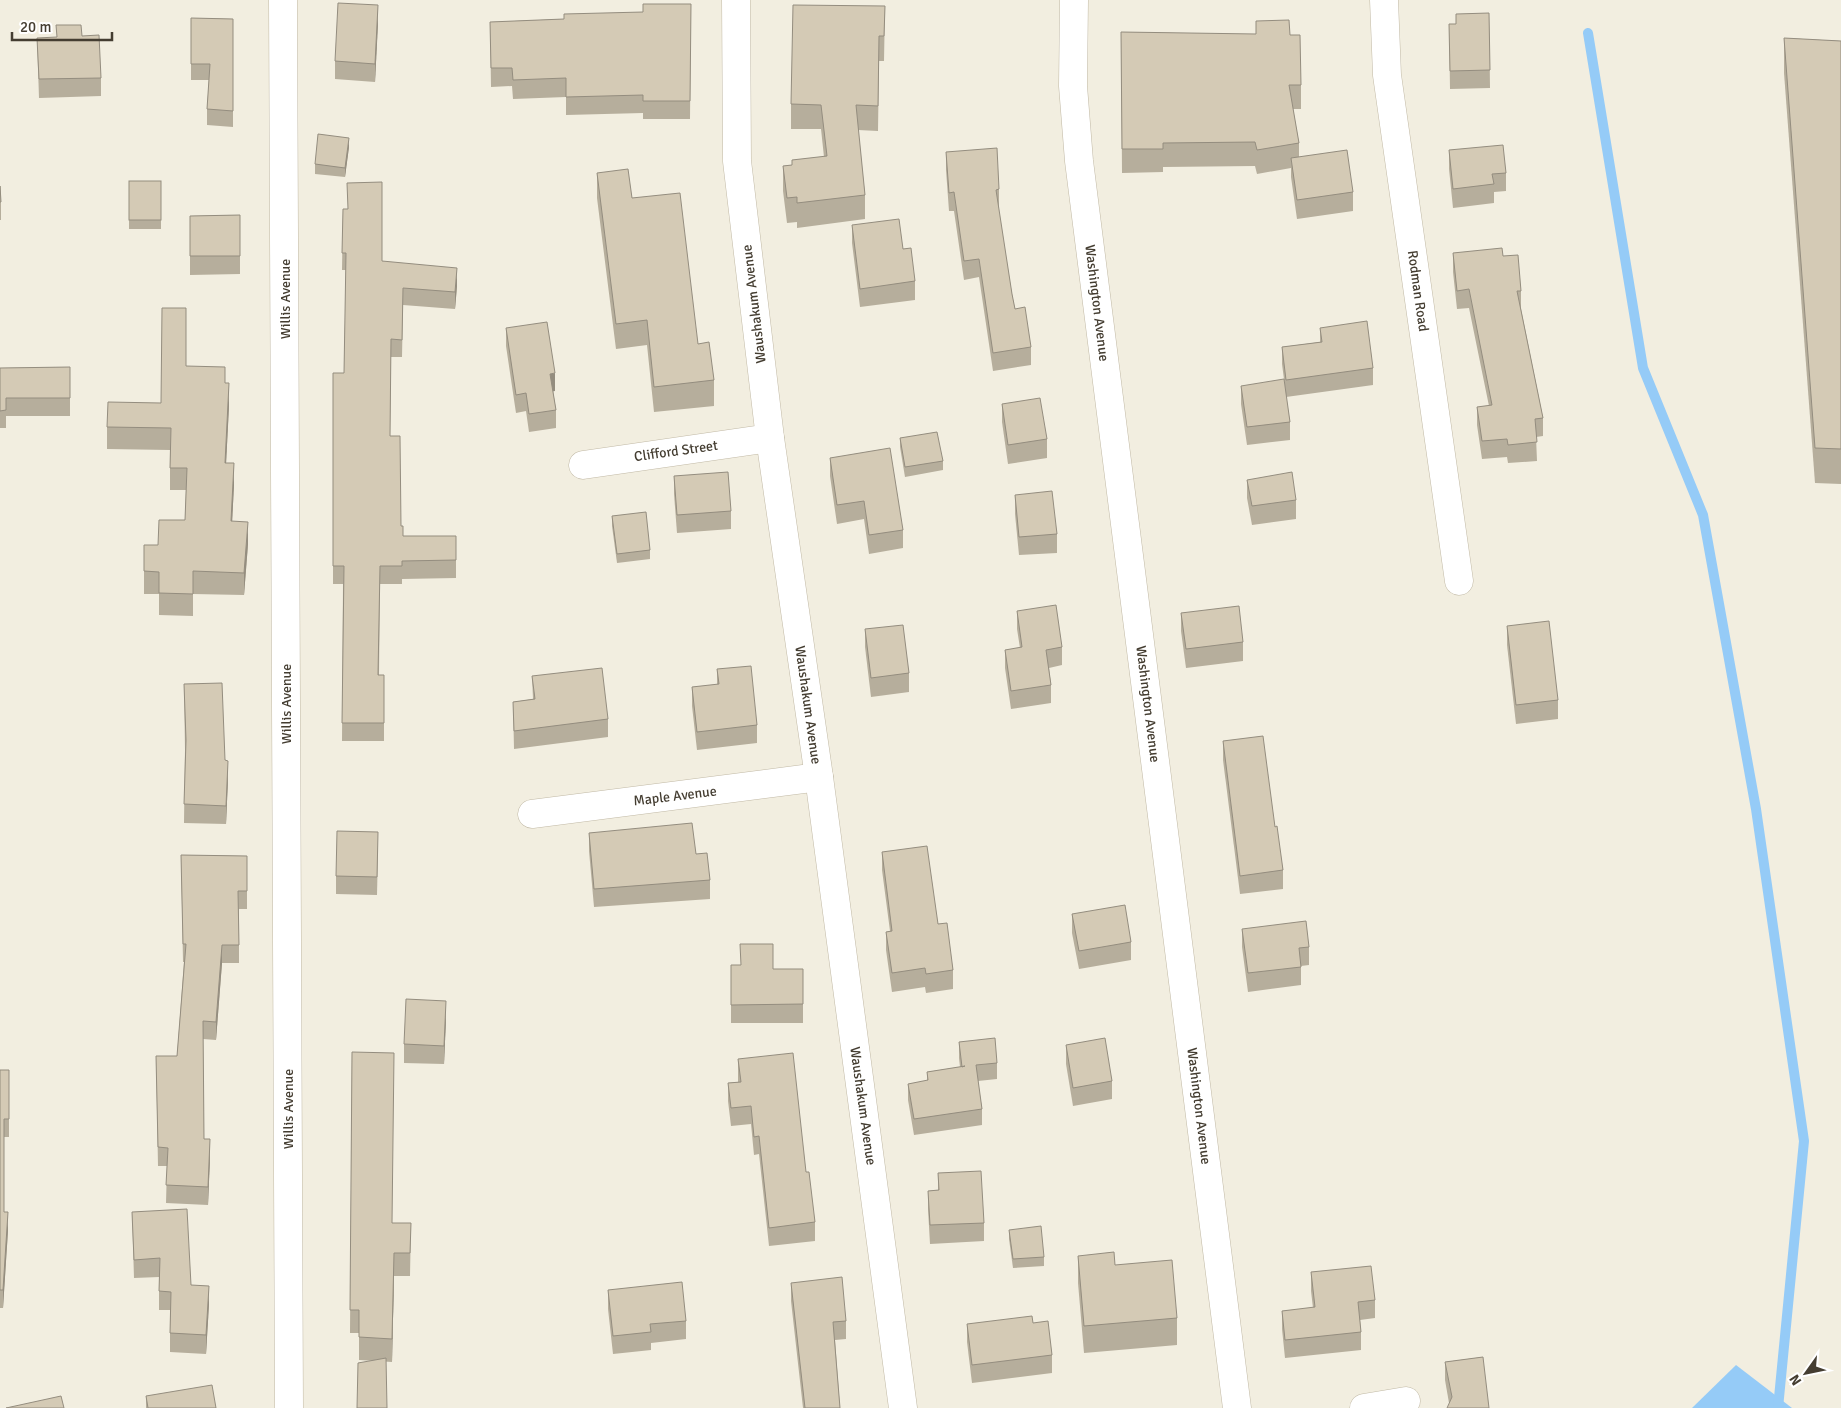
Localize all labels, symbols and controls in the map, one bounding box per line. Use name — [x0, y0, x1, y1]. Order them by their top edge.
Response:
scale bar — [12, 10, 112, 42]
text: 20 m — [20, 18, 51, 36]
street label: Waushakum Avenue — [738, 244, 770, 364]
street label: Washington Avenue — [1081, 244, 1113, 362]
street label: Rodman Road — [1404, 249, 1432, 333]
street label: Willis Avenue — [277, 259, 294, 339]
street label: Clifford Street — [633, 437, 719, 465]
street label: Waushakum Avenue — [791, 645, 825, 765]
street label: Washington Avenue — [1132, 645, 1164, 763]
street label: Willis Avenue — [278, 664, 295, 744]
street label: Maple Avenue — [632, 782, 718, 810]
street label: Waushakum Avenue — [846, 1046, 880, 1166]
street label: Washington Avenue — [1183, 1047, 1215, 1165]
street label: Willis Avenue — [280, 1069, 297, 1149]
north arrow — [1781, 1348, 1831, 1398]
text: N — [1786, 1371, 1805, 1389]

